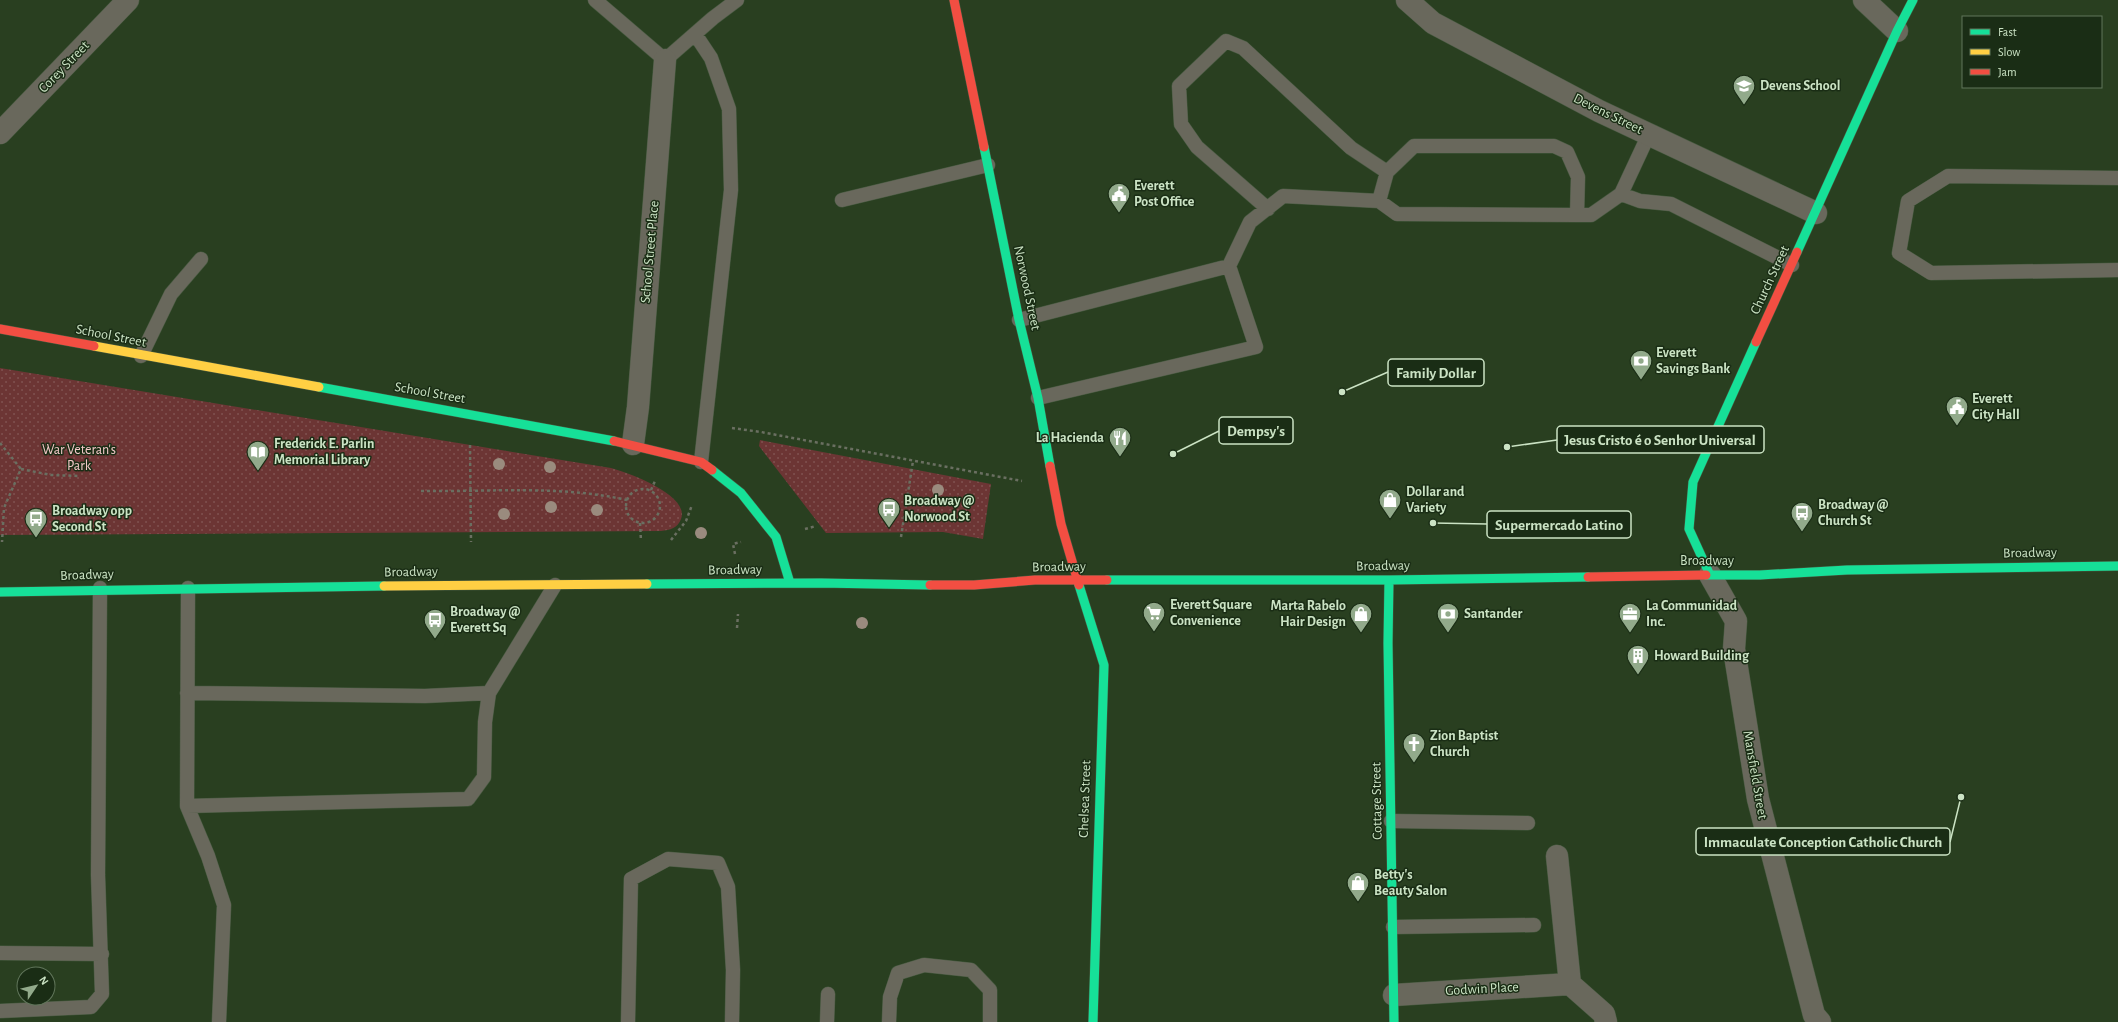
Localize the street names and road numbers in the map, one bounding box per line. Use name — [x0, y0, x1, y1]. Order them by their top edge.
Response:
street label: Corey Street — [36, 38, 92, 96]
street label: Devens Street — [1571, 91, 1645, 137]
street label: School Street Place — [639, 200, 661, 304]
street label: Church Street — [1748, 243, 1792, 316]
street label: Norwood Street — [1011, 244, 1043, 332]
street label: School Street — [75, 322, 148, 350]
street label: School Street — [394, 380, 467, 406]
street label: Broadway — [2003, 546, 2057, 560]
street label: Broadway — [1680, 554, 1734, 568]
street label: Broadway — [1356, 559, 1410, 573]
street label: Broadway — [1032, 560, 1086, 574]
street label: Broadway — [708, 563, 762, 577]
street label: Broadway — [384, 565, 438, 579]
street label: Broadway — [60, 567, 114, 583]
street label: Mansfield Street — [1740, 730, 1770, 821]
street label: Chelsea Street — [1077, 759, 1093, 838]
street label: Cottage Street — [1369, 761, 1385, 840]
street label: Godwin Place — [1445, 980, 1519, 998]

